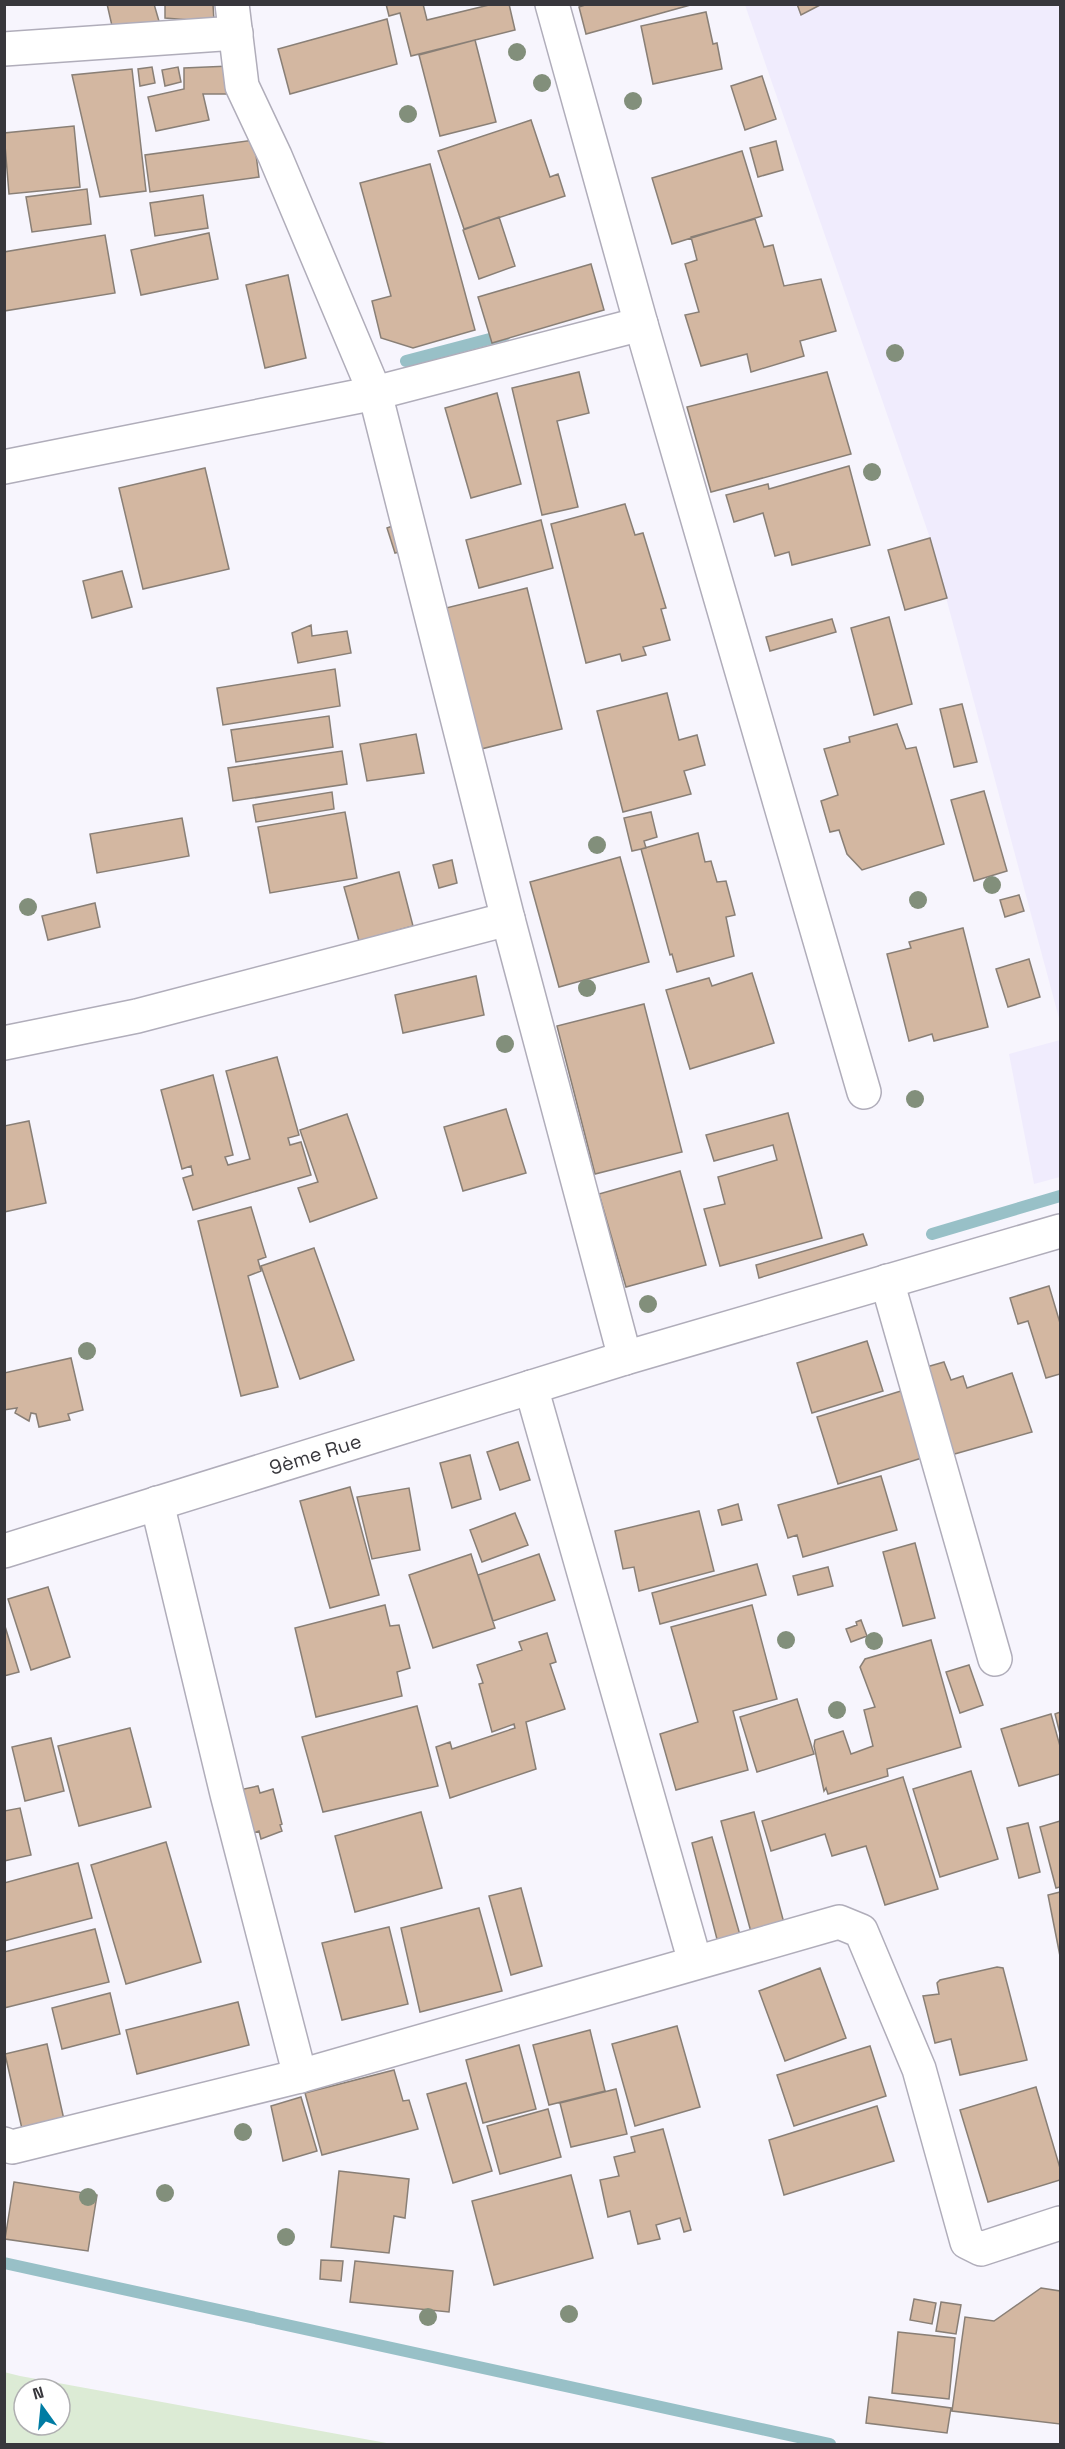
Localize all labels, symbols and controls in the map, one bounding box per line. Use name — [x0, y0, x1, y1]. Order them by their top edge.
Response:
street label: 9ème Rue — [266, 1428, 365, 1481]
north arrow — [12, 2377, 72, 2437]
text: N — [30, 2381, 46, 2405]

